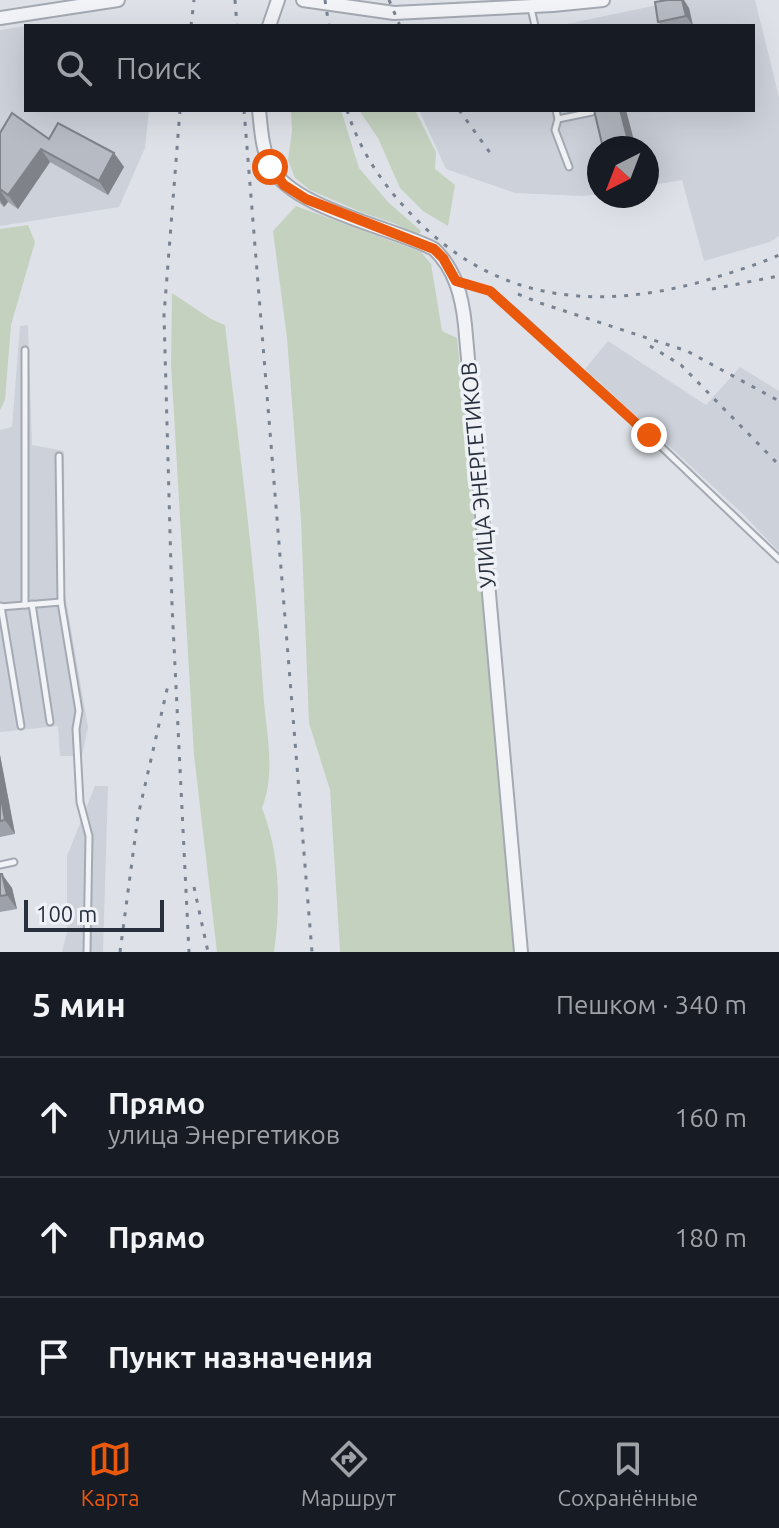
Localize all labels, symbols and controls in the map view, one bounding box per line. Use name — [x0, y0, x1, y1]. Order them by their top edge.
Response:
search box — [24, 24, 755, 112]
icon: search — [52, 46, 96, 90]
text: Поиск — [116, 51, 201, 85]
north arrow — [587, 136, 659, 208]
route start — [252, 149, 288, 185]
street label: УЛИЦА ЭНЕРГЕТИКОВ — [455, 361, 500, 589]
route end — [631, 417, 667, 453]
scale bar — [24, 896, 164, 932]
text: 100 m — [36, 901, 97, 926]
text: 5 мин — [32, 985, 126, 1023]
text: Пешком · 340 m — [556, 990, 747, 1019]
text: Прямо — [108, 1086, 205, 1120]
icon: ahead — [32, 1095, 76, 1139]
text: 160 m — [675, 1103, 747, 1132]
text: улица Энергетиков — [108, 1120, 340, 1149]
icon: ahead — [32, 1215, 76, 1259]
text: Прямо — [108, 1220, 205, 1254]
text: 180 m — [675, 1223, 747, 1252]
icon: arrive — [32, 1335, 76, 1379]
text: Пункт назначения — [108, 1340, 373, 1374]
tab: Карта — [81, 1437, 139, 1510]
tab: Маршрут — [301, 1437, 396, 1510]
tab: Сохранённые — [558, 1437, 698, 1510]

